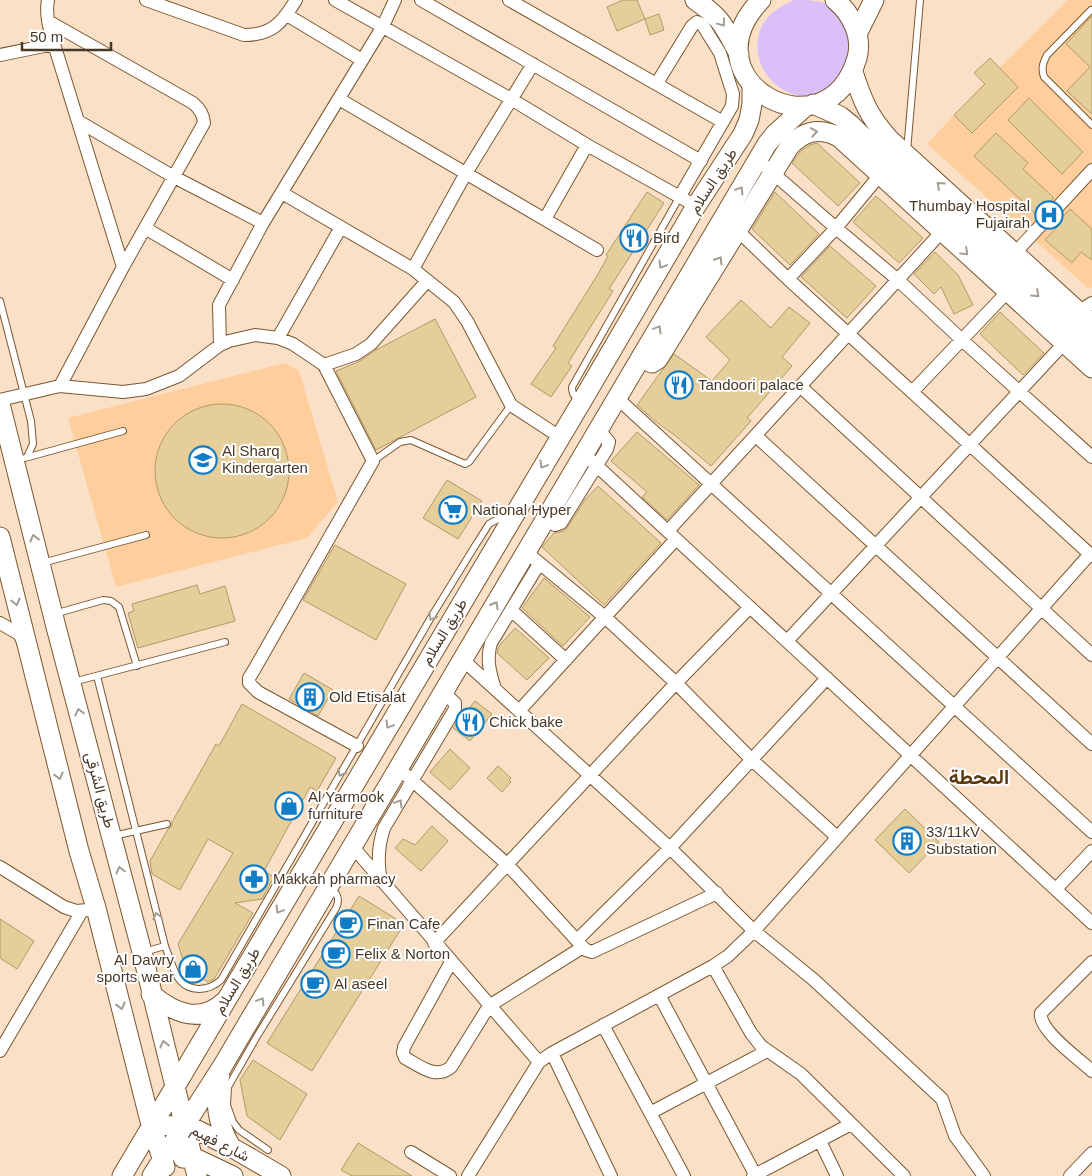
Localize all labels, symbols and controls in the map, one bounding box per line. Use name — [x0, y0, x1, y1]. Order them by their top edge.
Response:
one-way arrow — [716, 17, 725, 27]
scale bar — [22, 20, 111, 52]
text: 50 m — [30, 28, 63, 45]
one-way arrow — [809, 128, 818, 138]
street label: طريق السلام — [685, 145, 742, 218]
one-way arrow — [937, 182, 946, 191]
one-way arrow — [734, 186, 744, 195]
place label: Thumbay Hospital Fujairah — [909, 197, 1030, 231]
hospital icon: Thumbay Hospital Fujairah — [1034, 200, 1064, 230]
restaurant icon: Bird — [619, 223, 649, 253]
place label: Bird — [653, 229, 680, 246]
one-way arrow — [960, 246, 969, 255]
one-way arrow — [713, 256, 722, 265]
one-way arrow — [658, 259, 668, 268]
one-way arrow — [1030, 288, 1039, 297]
one-way arrow — [651, 326, 661, 335]
restaurant icon: Tandoori palace — [664, 370, 694, 400]
place label: Tandoori palace — [698, 376, 804, 393]
place label: Al Sharq Kindergarten — [222, 442, 308, 476]
school or university icon: Al Sharq Kindergarten — [188, 445, 218, 475]
one-way arrow — [540, 459, 550, 468]
supermarket icon: National Hyper — [438, 495, 468, 525]
place label: National Hyper — [472, 501, 571, 518]
one-way arrow — [29, 534, 40, 543]
street label: طريق السلام — [417, 595, 472, 669]
one-way arrow — [10, 597, 21, 606]
one-way arrow — [488, 601, 498, 610]
one-way arrow — [428, 611, 438, 620]
building icon: Old Etisalat — [295, 682, 325, 712]
place label: Old Etisalat — [329, 688, 407, 705]
restaurant icon: Chick bake — [455, 707, 485, 737]
one-way arrow — [75, 709, 85, 717]
place label: Chick bake — [489, 713, 563, 730]
one-way arrow — [385, 719, 395, 728]
street label: طريق الشرقى — [80, 750, 119, 830]
district label: المحطة — [949, 766, 1009, 788]
one-way arrow — [338, 767, 348, 776]
one-way arrow — [54, 772, 64, 780]
place label: Al Yarmook furniture — [308, 788, 385, 822]
shop icon: Al Yarmook furniture — [274, 791, 304, 821]
one-way arrow — [393, 799, 403, 808]
place label: 33/11kV Substation — [926, 823, 997, 857]
building icon: 33/11kV Substation — [892, 826, 922, 856]
pharmacy icon: Makkah pharmacy — [239, 864, 269, 894]
one-way arrow — [116, 866, 126, 874]
place label: Makkah pharmacy — [273, 870, 396, 887]
one-way arrow — [276, 904, 286, 913]
cafe icon: Finan Cafe — [333, 909, 363, 939]
one-way arrow — [152, 912, 163, 921]
place label: Finan Cafe — [367, 915, 440, 932]
cafe icon: Felix & Norton — [321, 939, 351, 969]
street label: طريق السلام — [210, 944, 265, 1018]
place label: Felix & Norton — [355, 945, 450, 962]
place label: Al Dawry sports wear — [96, 951, 174, 985]
shop icon: Al Dawry sports wear — [178, 954, 208, 984]
cafe icon: Al aseel — [300, 969, 330, 999]
place label: Al aseel — [334, 975, 387, 992]
one-way arrow — [254, 997, 264, 1006]
one-way arrow — [115, 1002, 126, 1011]
one-way arrow — [159, 1040, 170, 1049]
street label: شارع فهيم — [187, 1121, 253, 1167]

